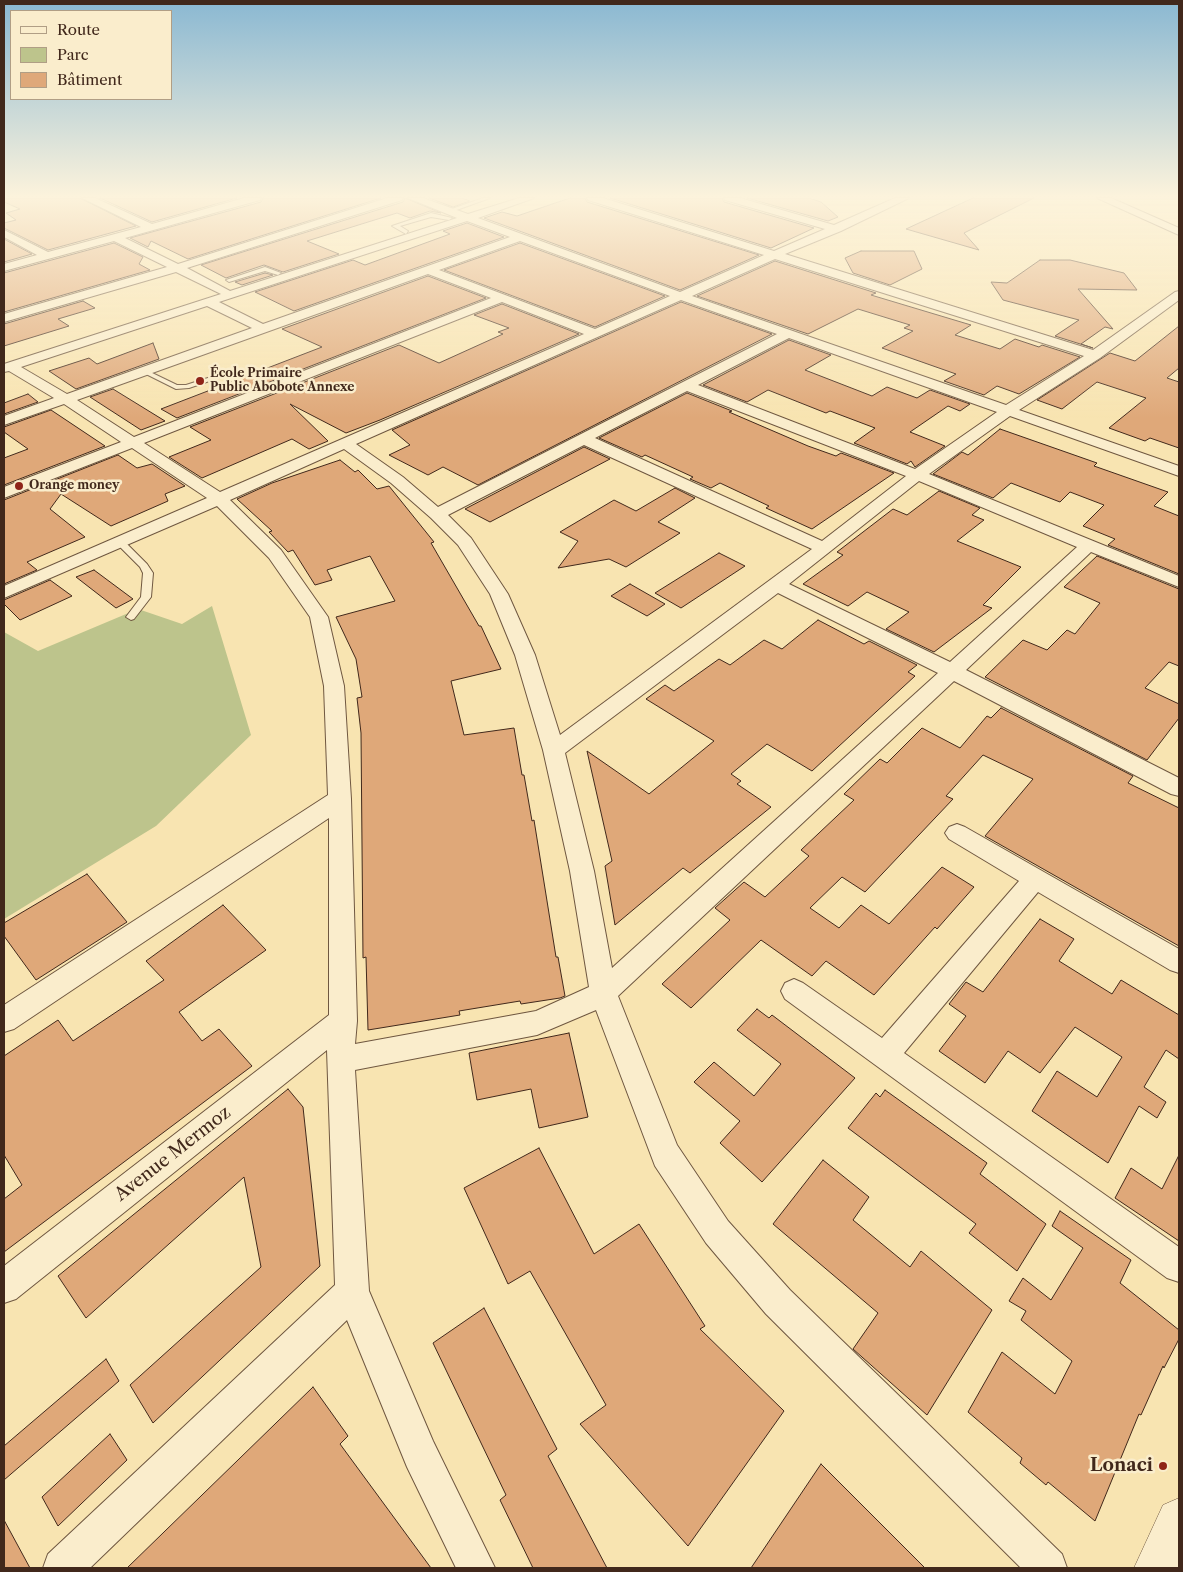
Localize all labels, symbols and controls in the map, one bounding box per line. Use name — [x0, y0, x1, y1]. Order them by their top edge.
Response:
legend — [10, 10, 172, 100]
text: Route — [57, 20, 100, 39]
text: Parc — [57, 45, 89, 64]
text: Bâtiment — [57, 70, 122, 89]
place label: École Primaire Public Abobote Annexe — [210, 367, 354, 395]
marker: École Primaire Public Abobote Annexe — [194, 375, 206, 387]
place label: Orange money — [29, 479, 119, 493]
marker: Orange money — [13, 480, 25, 492]
street label: Avenue Mermoz — [111, 1102, 235, 1206]
place label: Lonaci — [1090, 1455, 1153, 1477]
marker: Lonaci — [1157, 1460, 1169, 1472]

